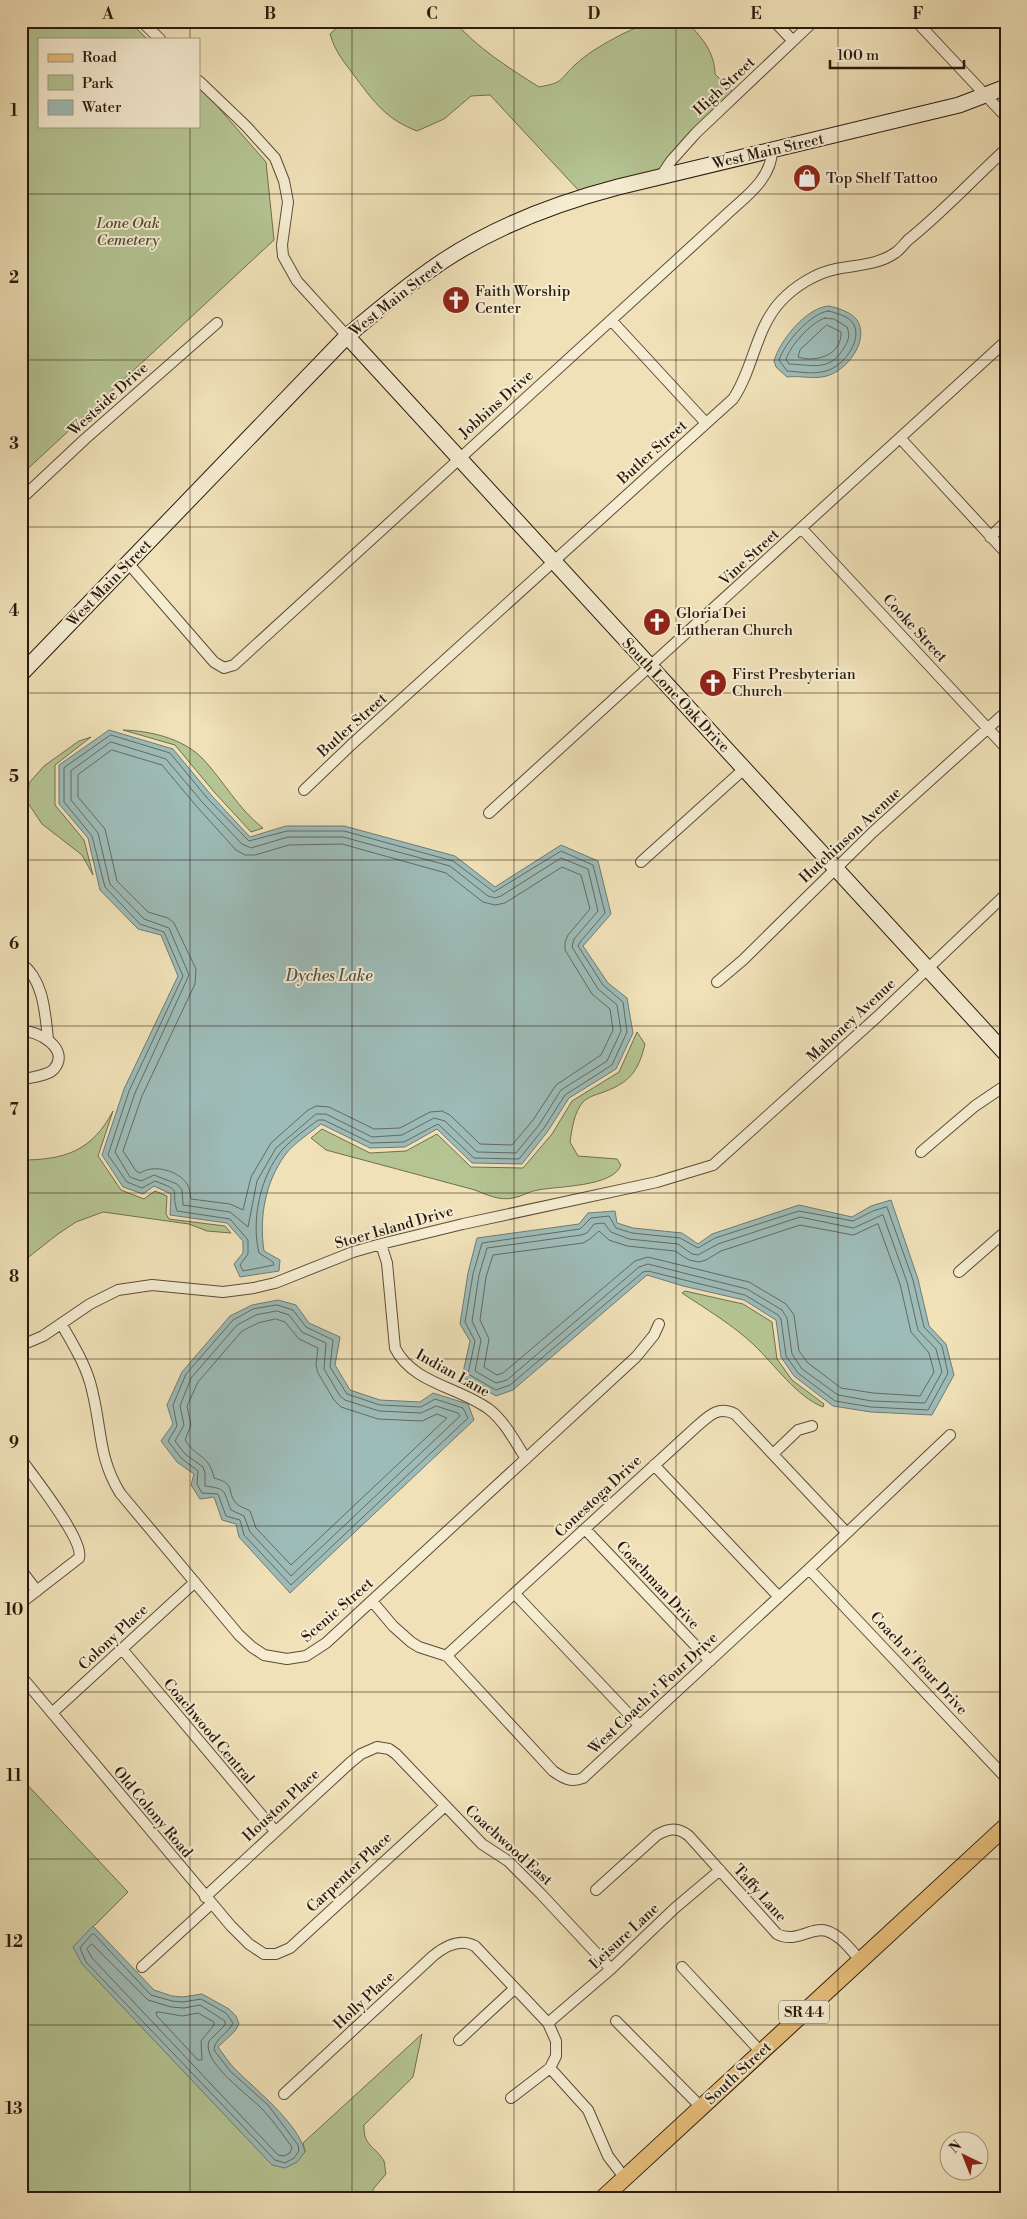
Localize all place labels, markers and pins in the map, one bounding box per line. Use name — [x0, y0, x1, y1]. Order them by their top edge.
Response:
shop icon: Top Shelf Tattoo — [792, 163, 822, 193]
place label: Top Shelf Tattoo — [826, 169, 938, 188]
place label: Faith Worship Center — [475, 282, 570, 318]
church icon: Faith Worship Center — [441, 285, 471, 315]
place label: Gloria Dei Lutheran Church — [676, 604, 793, 640]
church icon: Gloria Dei Lutheran Church — [642, 607, 672, 637]
place label: First Presbyterian Church — [732, 665, 856, 701]
church icon: First Presbyterian Church — [698, 668, 728, 698]

